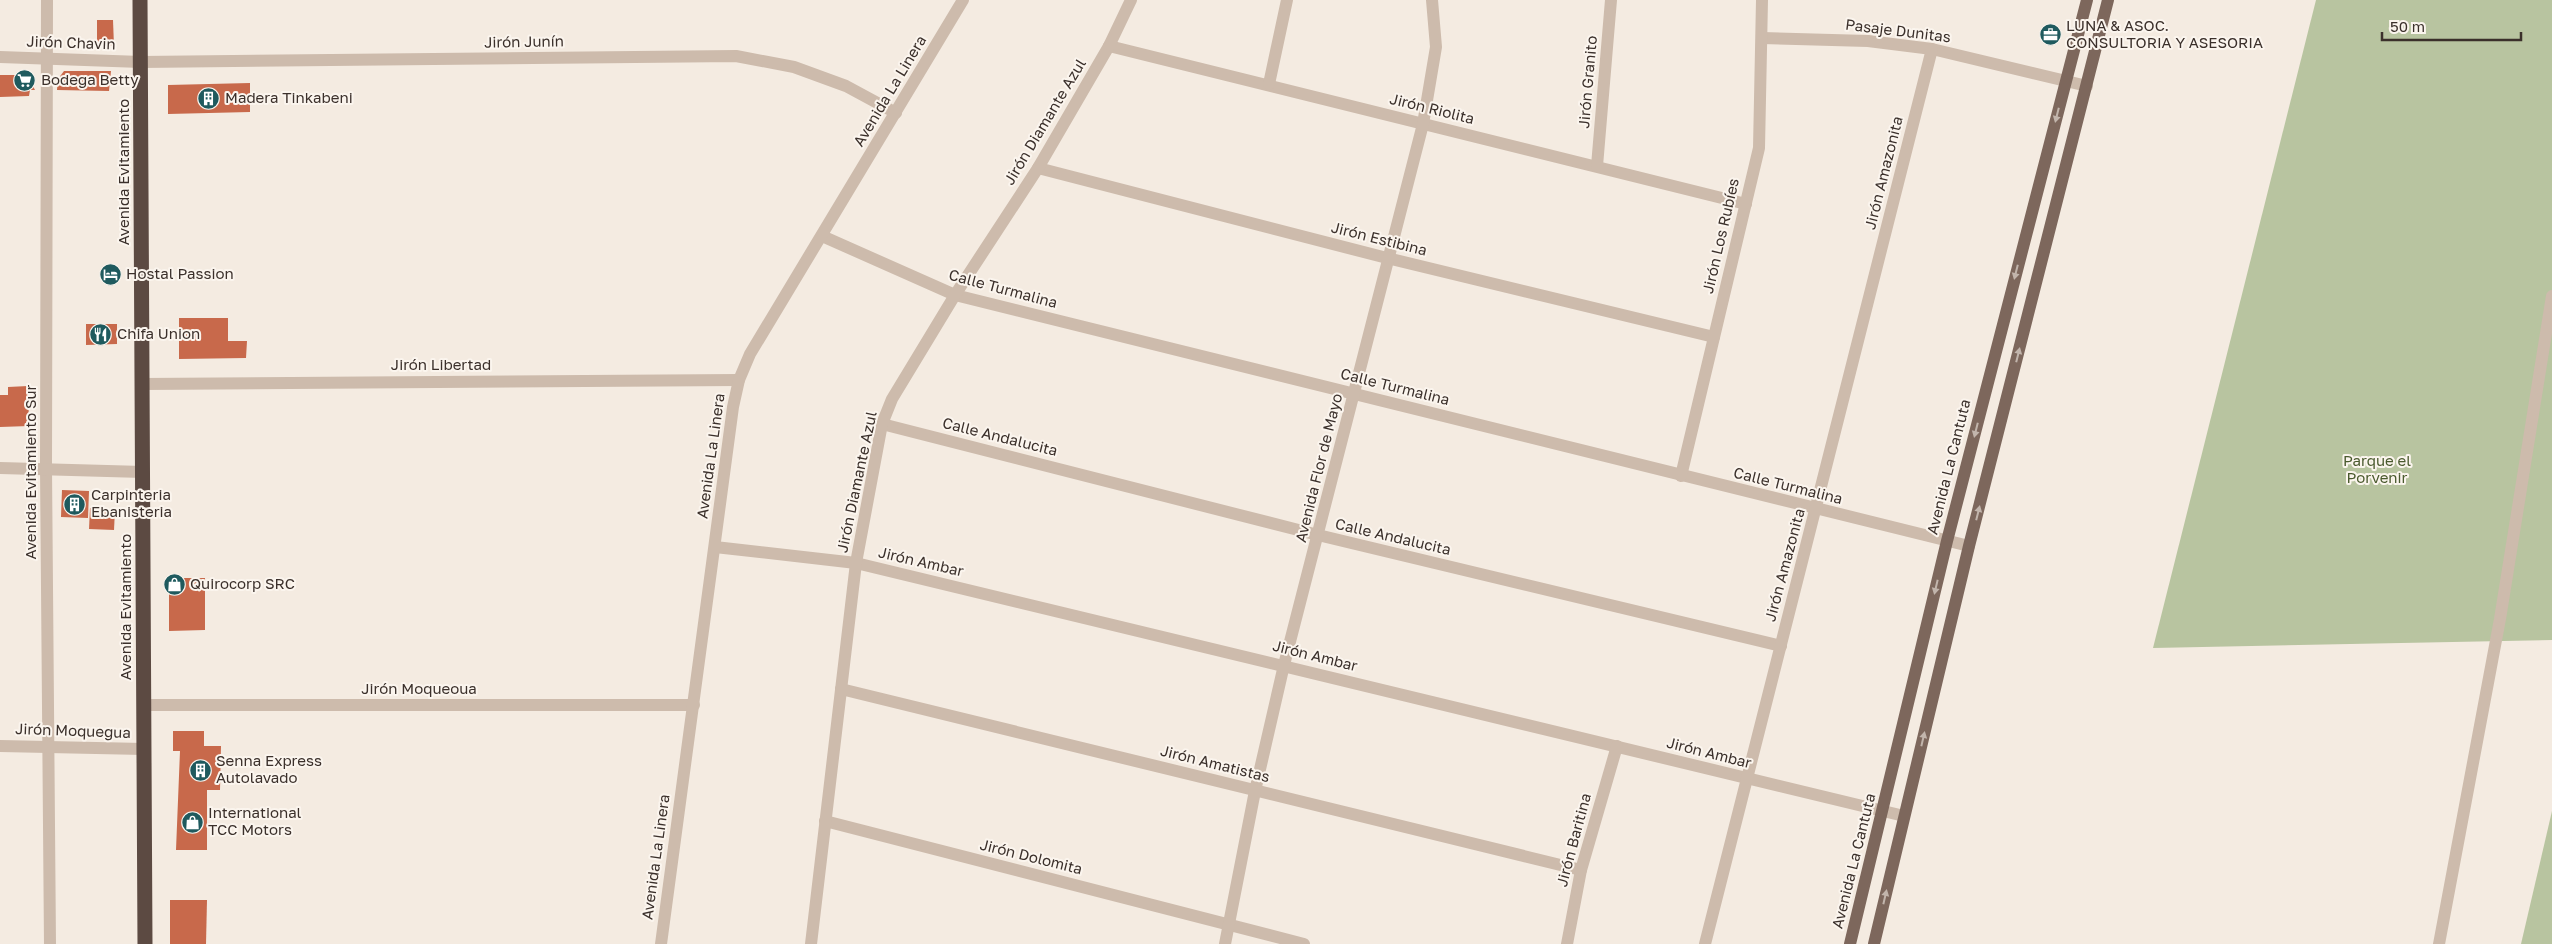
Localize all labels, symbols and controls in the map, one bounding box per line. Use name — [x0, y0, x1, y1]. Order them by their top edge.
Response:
scale bar — [2382, 10, 2521, 42]
street label: Pasaje Dunitas — [1844, 15, 1952, 45]
place label: LUNA & ASOC. CONSULTORIA Y ASESORIA — [2066, 16, 2263, 51]
text: 50 m — [2390, 17, 2425, 35]
office icon: LUNA & ASOC. CONSULTORIA Y ASESORIA — [2038, 23, 2062, 47]
street label: Jirón Chavin — [26, 31, 116, 53]
street label: Jirón Junín — [484, 31, 564, 51]
street label: Avenida La Linera — [849, 32, 929, 149]
street label: Jirón Granito — [1574, 35, 1600, 129]
street label: Jirón Diamante Azul — [999, 55, 1089, 188]
supermarket icon: Bodega Betty — [13, 68, 37, 92]
place label: Bodega Betty — [41, 70, 139, 88]
building icon: Madera Tinkabeni — [197, 86, 221, 110]
place label: Madera Tinkabeni — [225, 88, 353, 106]
street label: Jirón Riolita — [1388, 89, 1476, 127]
street label: Avenida Evitamiento — [114, 99, 132, 245]
one-way arrow — [2052, 107, 2060, 122]
street label: Jirón Amazonita — [1860, 114, 1906, 231]
street label: Jirón Los Rubíes — [1698, 176, 1742, 295]
street label: Jirón Estibina — [1329, 217, 1429, 259]
hotel icon: Hostal Passion — [98, 262, 122, 286]
place label: Hostal Passion — [126, 264, 234, 282]
street label: Calle Turmalina — [947, 265, 1060, 311]
one-way arrow — [2012, 265, 2020, 280]
restaurant icon: Chifa Union — [89, 322, 113, 346]
place label: Chifa Union — [117, 324, 200, 342]
one-way arrow — [2014, 348, 2022, 363]
street label: Jirón Libertad — [391, 355, 491, 373]
street label: Calle Turmalina — [1339, 364, 1452, 408]
street label: Avenida Evitamiento Sur — [21, 384, 39, 559]
street label: Avenida La Linera — [692, 392, 728, 520]
street label: Avenida Flor de Mayo — [1291, 392, 1345, 544]
street label: Avenida La Cantuta — [1922, 397, 1974, 536]
street label: Jirón Diamante Azul — [832, 409, 880, 554]
street label: Calle Andalucita — [941, 413, 1060, 459]
one-way arrow — [1971, 422, 1979, 437]
park label: Parque el Porvenir — [2343, 451, 2411, 486]
street label: Calle Turmalina — [1732, 463, 1845, 507]
place label: Carpinteria Ebanisteria — [91, 485, 172, 520]
building icon: Carpinteria Ebanisteria — [63, 492, 87, 516]
one-way arrow — [1974, 505, 1982, 520]
street label: Jirón Amazonita — [1760, 506, 1808, 623]
street label: Calle Andalucita — [1334, 514, 1453, 558]
street label: Avenida Evitamiento — [116, 534, 134, 680]
street label: Jirón Ambar — [877, 542, 966, 580]
shop icon: Quirocorp SRC — [162, 572, 186, 596]
place label: Quirocorp SRC — [190, 574, 295, 592]
one-way arrow — [1932, 580, 1940, 595]
street label: Jirón Ambar — [1271, 636, 1360, 674]
street label: Jirón Moqueoua — [361, 679, 477, 697]
street label: Jirón Moquegua — [15, 719, 131, 741]
one-way arrow — [1919, 731, 1927, 746]
street label: Jirón Ambar — [1665, 733, 1754, 771]
street label: Jirón Amatistas — [1159, 741, 1272, 785]
place label: Senna Express Autolavado — [216, 751, 322, 786]
building icon: Senna Express Autolavado — [188, 758, 212, 782]
street label: Jirón Baritina — [1552, 791, 1594, 889]
street label: Avenida La Cantuta — [1827, 791, 1879, 930]
street label: Avenida La Linera — [637, 793, 673, 921]
place label: International TCC Motors — [208, 803, 302, 838]
shop icon: International TCC Motors — [180, 810, 204, 834]
street label: Jirón Dolomita — [978, 835, 1084, 877]
one-way arrow — [1881, 889, 1889, 904]

